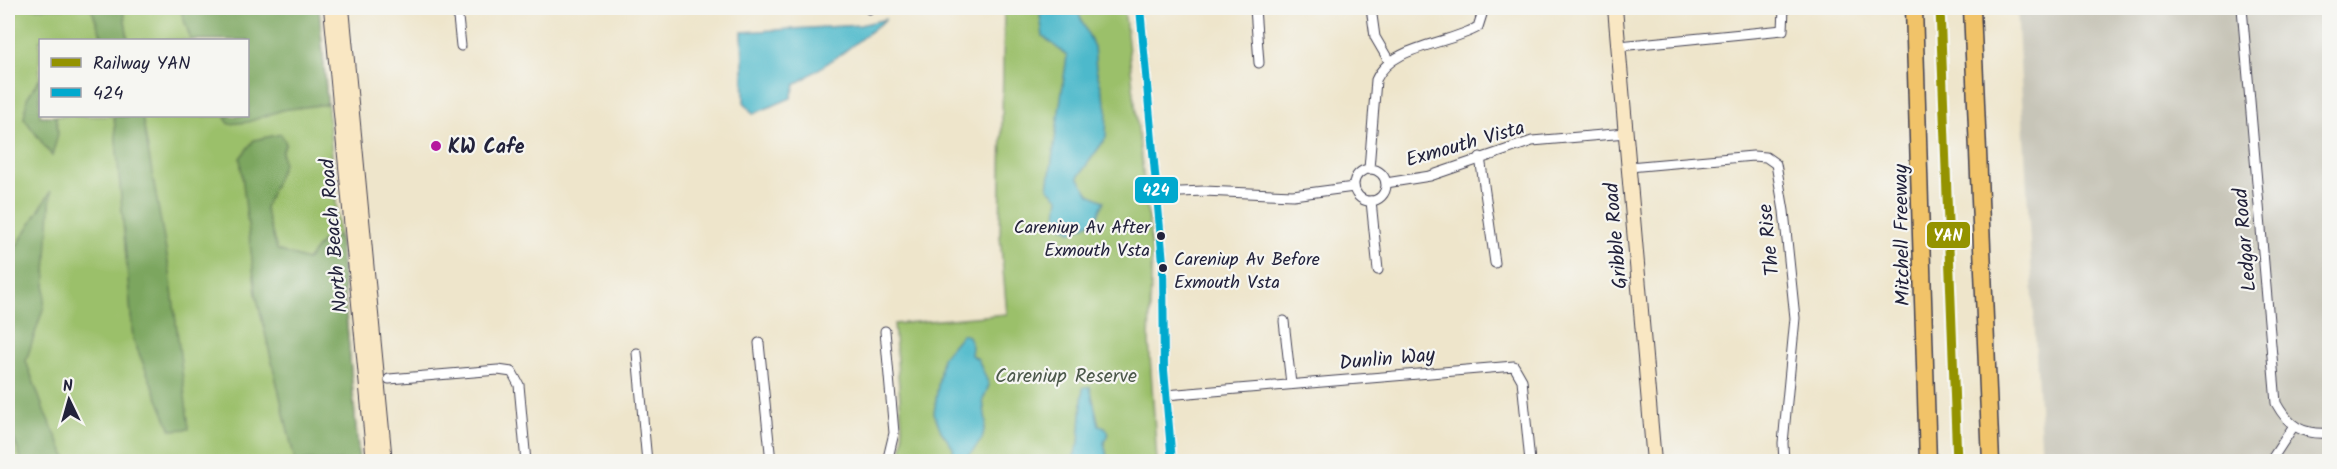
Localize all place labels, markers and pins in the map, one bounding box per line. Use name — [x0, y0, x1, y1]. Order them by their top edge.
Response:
place label: KW Cafe — [448, 132, 525, 164]
marker: KW Cafe — [429, 139, 443, 153]
place label: Careniup Av After Exmouth Vsta — [1014, 214, 1151, 266]
marker: Careniup Av After Exmouth Vsta — [1155, 230, 1167, 242]
place label: Careniup Av Before Exmouth Vsta — [1174, 246, 1320, 298]
marker: Careniup Av Before Exmouth Vsta — [1157, 262, 1169, 274]

